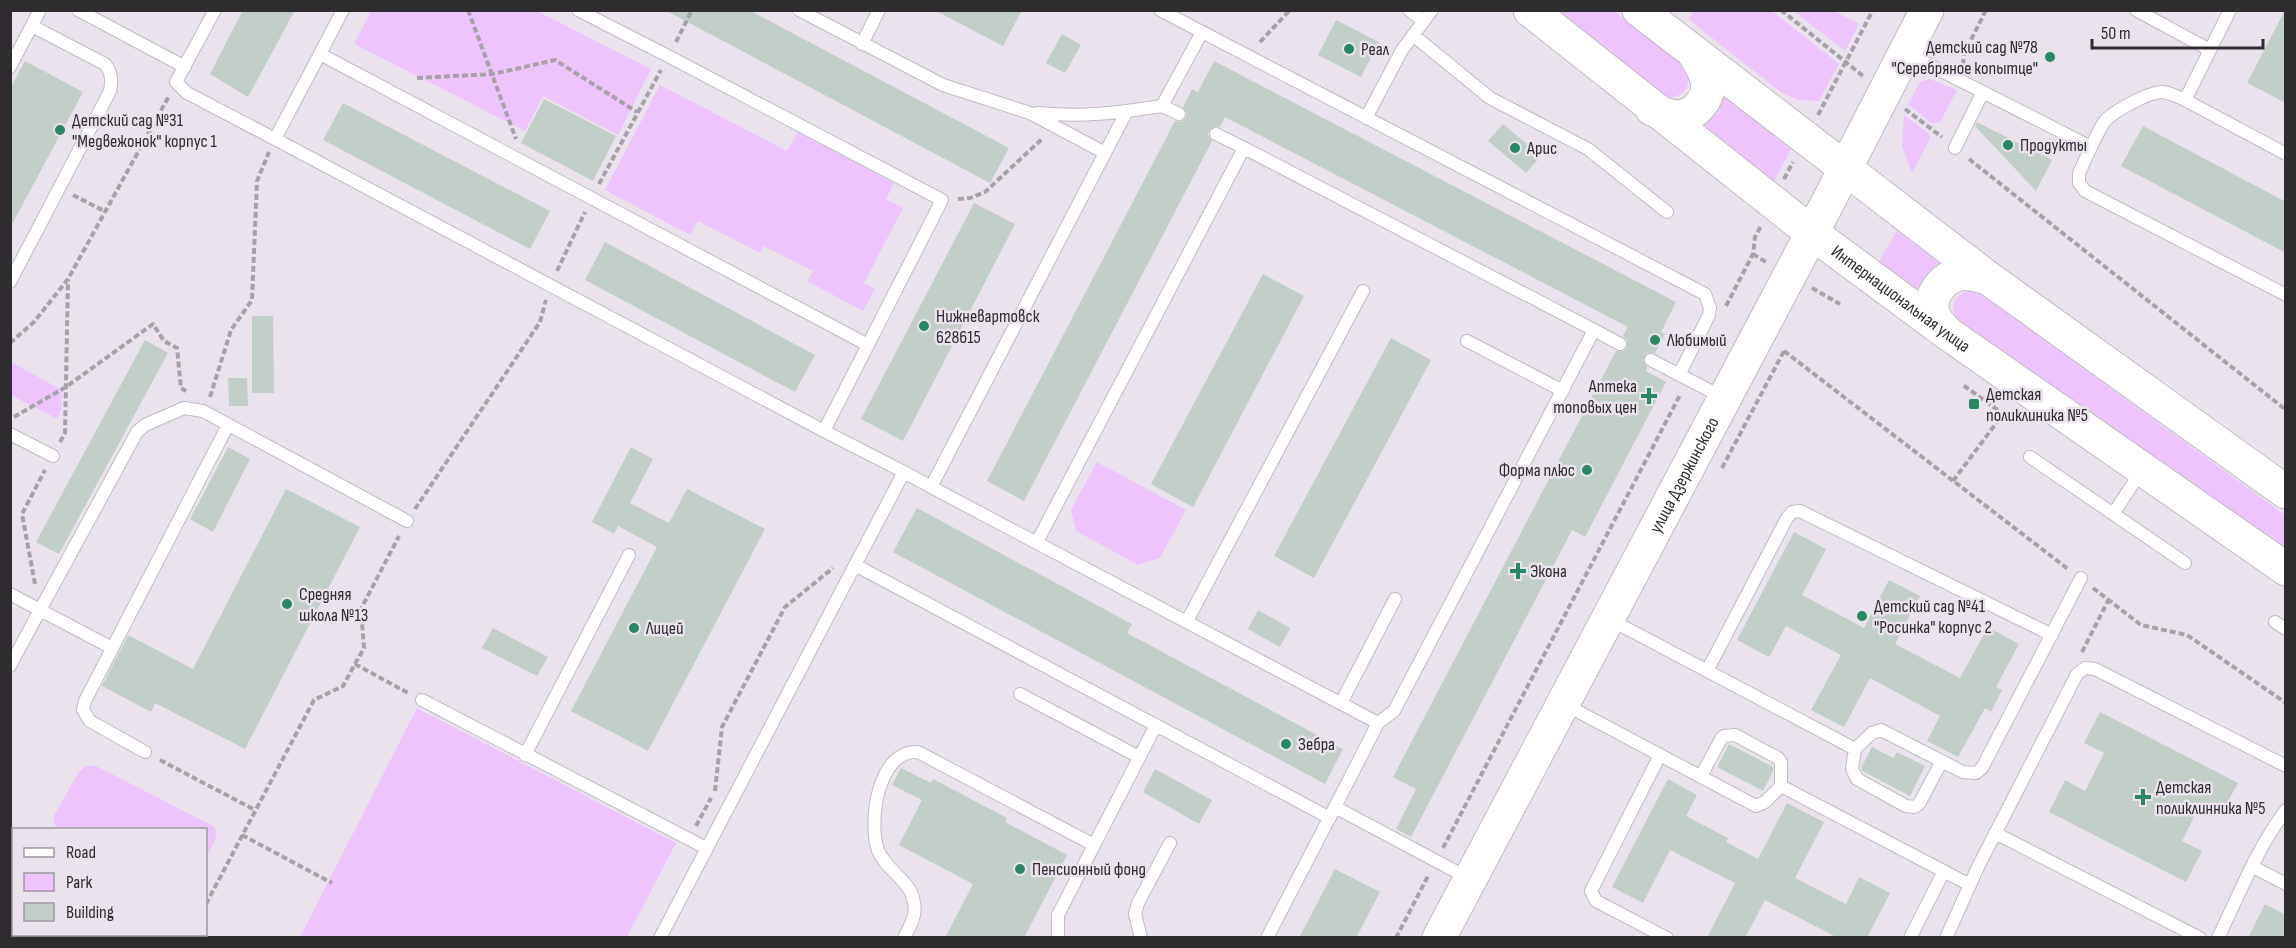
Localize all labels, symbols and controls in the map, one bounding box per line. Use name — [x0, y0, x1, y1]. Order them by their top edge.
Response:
scale bar — [2092, 12, 2263, 50]
text: 50 m — [2101, 23, 2131, 44]
place label: Детский сад №78 "Серебряное копытце" — [1892, 37, 2038, 79]
place label: Реал — [1361, 39, 1390, 60]
marker: Реал — [1342, 42, 1356, 56]
marker: Детский сад №78 "Серебряное копытце" — [2043, 50, 2057, 64]
place label: Детский сад №31 "Медвежонок" корпус 1 — [72, 110, 218, 152]
marker: Детский сад №31 "Медвежонок" корпус 1 — [53, 123, 67, 137]
place label: Продукты — [2020, 135, 2087, 156]
place label: Арис — [1526, 138, 1557, 159]
marker: Продукты — [2001, 138, 2015, 152]
marker: Арис — [1508, 141, 1522, 155]
street label: Интернациональная улица — [1827, 241, 1975, 357]
place label: Нижневартовск 628615 — [936, 306, 1040, 348]
marker: Нижневартовск 628615 — [917, 319, 931, 333]
place label: Любимый — [1666, 330, 1727, 351]
marker: Любимый — [1648, 333, 1662, 347]
place label: Аптека топовых цен — [1553, 376, 1637, 418]
place label: Детская поликлиника №5 — [1986, 384, 2088, 426]
marker: Аптека топовых цен — [1642, 389, 1656, 403]
marker: Детская поликлиника №5 — [1967, 397, 1981, 411]
street label: улица Дзержинского — [1645, 413, 1723, 536]
place label: Форма плюс — [1499, 460, 1575, 481]
marker: Форма плюс — [1580, 463, 1594, 477]
place label: Экона — [1530, 561, 1567, 582]
marker: Экона — [1511, 564, 1525, 578]
place label: Средняя школа №13 — [299, 584, 368, 626]
place label: Детский сад №41 "Росинка" корпус 2 — [1874, 596, 1992, 638]
marker: Средняя школа №13 — [280, 597, 294, 611]
marker: Детский сад №41 "Росинка" корпус 2 — [1855, 609, 1869, 623]
place label: Лицей — [645, 618, 683, 639]
marker: Лицей — [627, 621, 641, 635]
place label: Зебра — [1298, 734, 1335, 755]
marker: Зебра — [1279, 737, 1293, 751]
place label: Детская поликлинника №5 — [2156, 777, 2265, 819]
marker: Детская поликлинника №5 — [2134, 788, 2152, 806]
legend — [12, 828, 207, 936]
text: Road — [66, 842, 96, 863]
place label: Пенсионный фонд — [1032, 859, 1146, 880]
marker: Пенсионный фонд — [1013, 862, 1027, 876]
text: Park — [66, 872, 92, 893]
text: Building — [66, 902, 114, 923]

